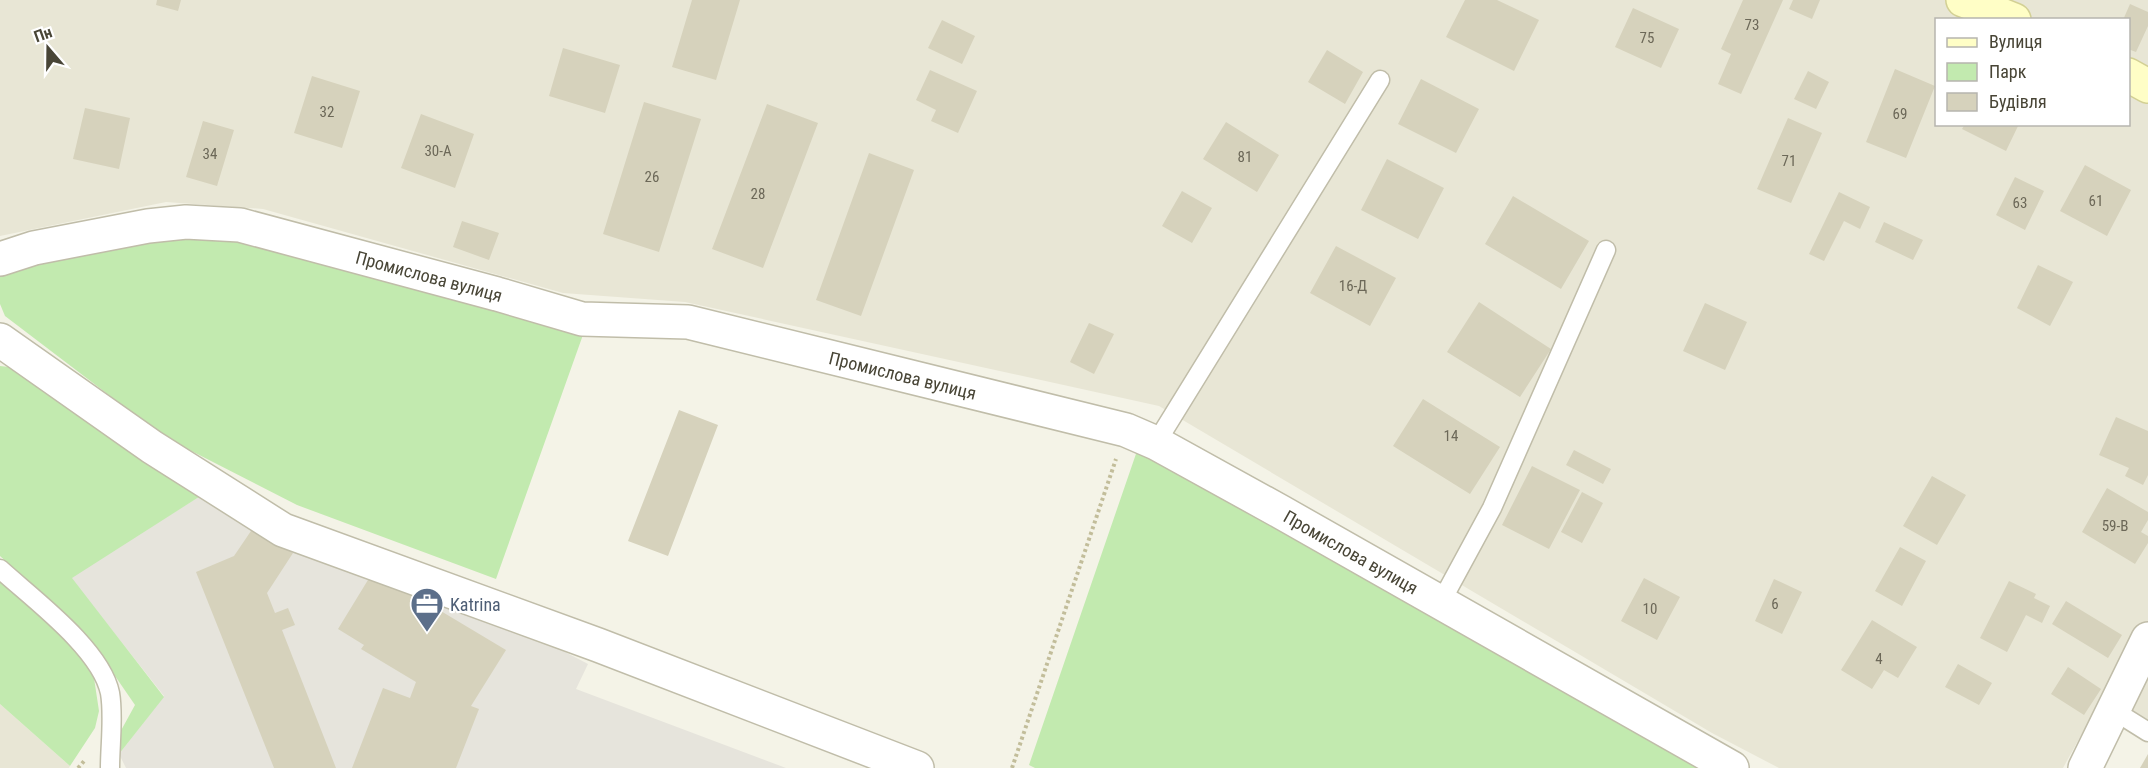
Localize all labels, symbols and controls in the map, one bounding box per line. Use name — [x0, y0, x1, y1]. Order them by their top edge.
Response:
house number: 73 — [1745, 16, 1759, 34]
north arrow — [18, 18, 78, 78]
legend — [1935, 18, 2130, 126]
text: Пн — [31, 22, 55, 46]
house number: 75 — [1640, 29, 1654, 47]
text: Вулиця — [1989, 31, 2043, 52]
text: Парк — [1989, 61, 2027, 82]
text: Будівля — [1989, 91, 2047, 112]
house number: 32 — [320, 103, 334, 121]
house number: 69 — [1893, 105, 1907, 123]
house number: 30-А — [424, 142, 452, 160]
house number: 34 — [203, 145, 217, 163]
house number: 81 — [1238, 148, 1252, 166]
house number: 71 — [1782, 152, 1796, 170]
house number: 26 — [645, 168, 659, 186]
house number: 28 — [751, 185, 765, 203]
house number: 61 — [2089, 192, 2103, 210]
house number: 63 — [2013, 194, 2027, 212]
street label: Промислова вулиця — [354, 246, 505, 306]
house number: 16-Д — [1339, 277, 1367, 295]
street label: Промислова вулиця — [827, 347, 979, 403]
house number: 14 — [1444, 427, 1458, 445]
street label: Промислова вулиця — [1280, 505, 1422, 598]
house number: 59-В — [2102, 517, 2128, 535]
office icon: Katrina — [409, 586, 445, 633]
place label: Katrina — [450, 594, 501, 615]
house number: 6 — [1771, 595, 1779, 613]
house number: 10 — [1643, 600, 1657, 618]
house number: 4 — [1875, 650, 1883, 668]

